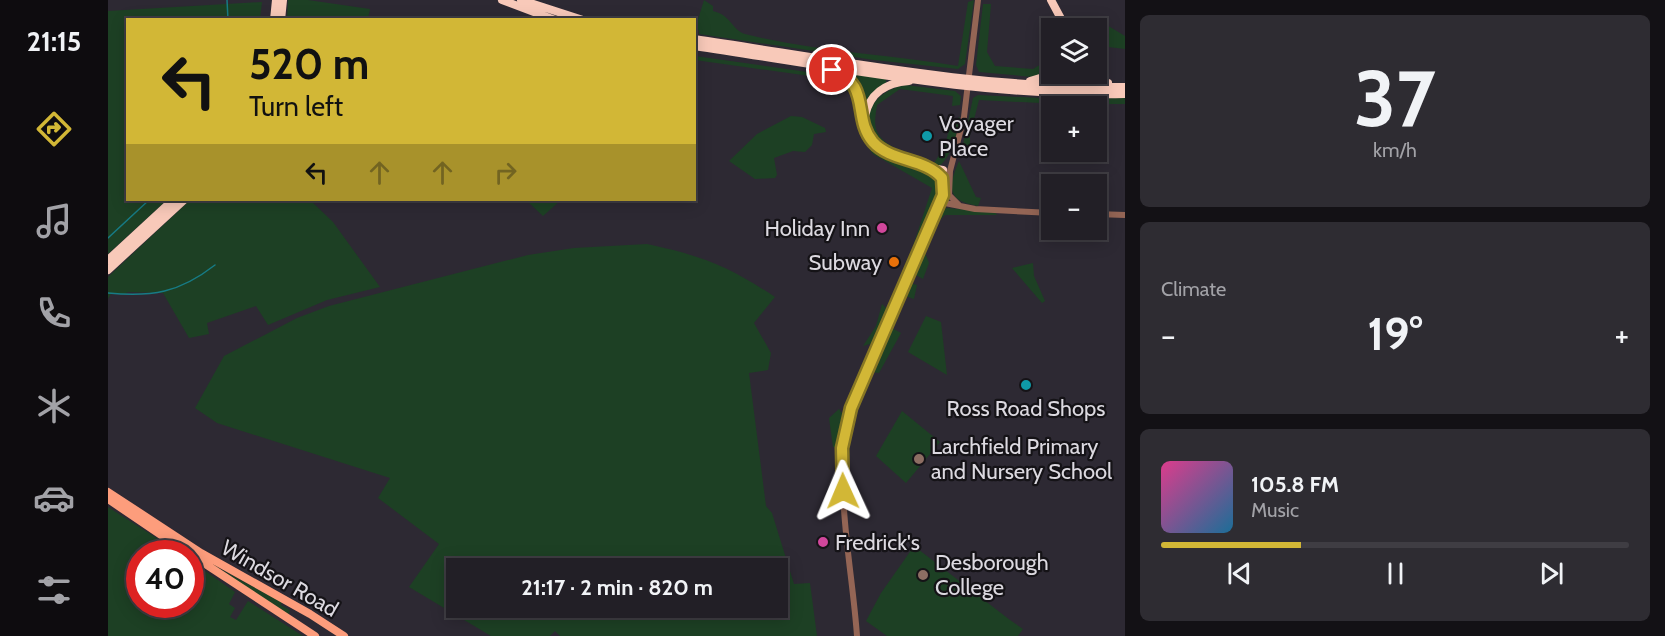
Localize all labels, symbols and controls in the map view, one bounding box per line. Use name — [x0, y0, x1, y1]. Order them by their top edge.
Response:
map controls — [1041, 18, 1107, 240]
button: layers — [1041, 18, 1107, 84]
text: 21:15 — [27, 25, 81, 58]
text: 520 m — [249, 38, 369, 90]
icon: left — [150, 42, 228, 120]
pin — [806, 44, 857, 95]
text: 37 — [1354, 51, 1436, 146]
icon: arrive — [815, 53, 848, 86]
text: Turn left — [249, 90, 343, 123]
button: + — [1041, 96, 1107, 162]
icon: directions — [33, 108, 75, 150]
place label: Voyager Place — [939, 110, 1014, 162]
marker: Voyager Place — [920, 129, 934, 143]
text: km/h — [1373, 138, 1417, 162]
icon: left — [300, 156, 333, 189]
icon: ahead — [363, 156, 396, 189]
icon: ahead — [426, 156, 459, 189]
icon: right — [489, 156, 522, 189]
button: − — [1041, 174, 1107, 240]
icon: music — [33, 200, 75, 242]
place label: Holiday Inn — [764, 215, 870, 242]
marker: Holiday Inn — [875, 221, 889, 235]
place label: Subway — [809, 249, 882, 276]
marker: Subway — [887, 255, 901, 269]
text: Climate — [1161, 277, 1226, 301]
icon: phone — [33, 292, 75, 334]
text: 19° — [1368, 307, 1422, 361]
text: − — [1161, 315, 1176, 355]
text: + — [1614, 315, 1629, 355]
marker: Ross Road Shops — [1019, 378, 1033, 392]
icon: climate — [33, 385, 75, 427]
place label: Ross Road Shops — [947, 395, 1105, 422]
place label: Larchfield Primary and Nursery School — [931, 433, 1113, 485]
marker: Larchfield Primary and Nursery School — [912, 452, 926, 466]
position arrow — [811, 459, 875, 523]
text: 105.8 FM — [1251, 471, 1339, 498]
icon: car — [33, 477, 75, 519]
text: Music — [1251, 498, 1299, 522]
place label: Fredrick's — [835, 529, 920, 556]
street label: Windsor Road — [216, 534, 343, 623]
marker: Fredrick's — [816, 535, 830, 549]
speed limit sign: 40 — [126, 540, 204, 618]
place label: Desborough College — [935, 549, 1049, 601]
icon: previous — [1223, 557, 1256, 590]
icon: pause — [1379, 557, 1412, 590]
icon: next — [1535, 557, 1568, 590]
marker: Desborough College — [916, 568, 930, 582]
icon: filters — [33, 569, 75, 611]
text: 21:17 · 2 min · 820 m — [521, 574, 713, 601]

